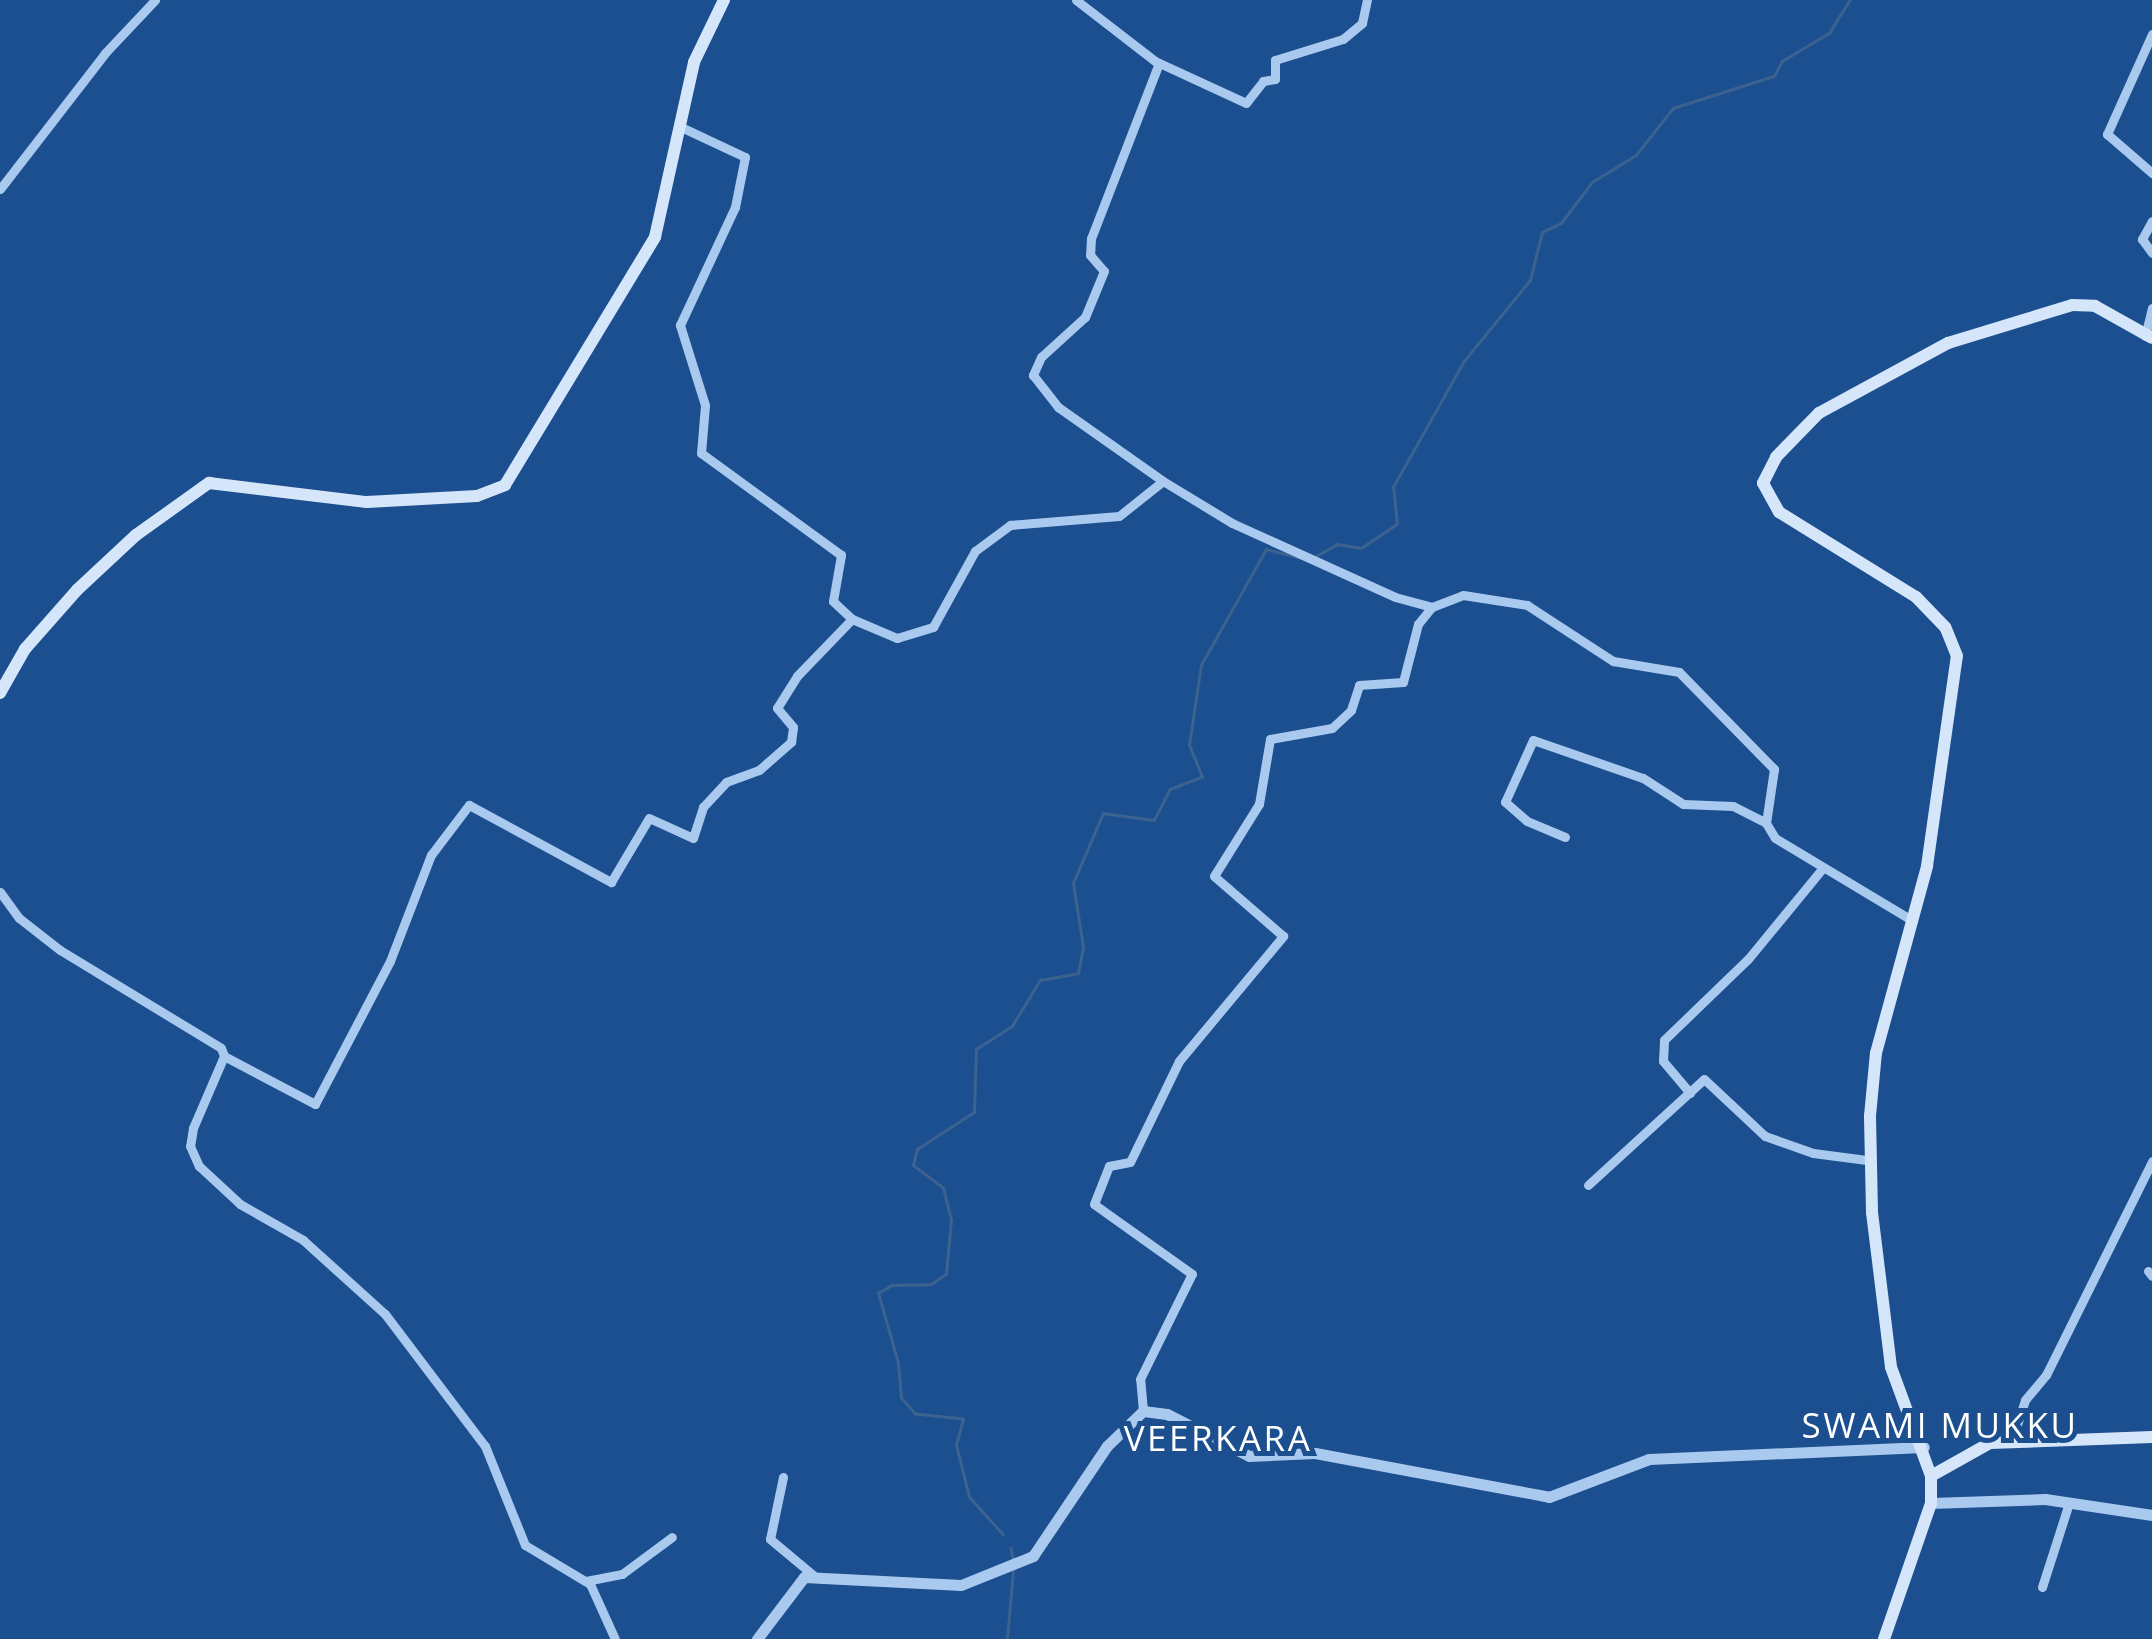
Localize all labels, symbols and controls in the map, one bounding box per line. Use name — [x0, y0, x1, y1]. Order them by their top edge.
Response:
district label: SWAMI MUKKU — [1802, 1404, 2078, 1446]
district label: VEERKARA — [1124, 1417, 1312, 1459]

